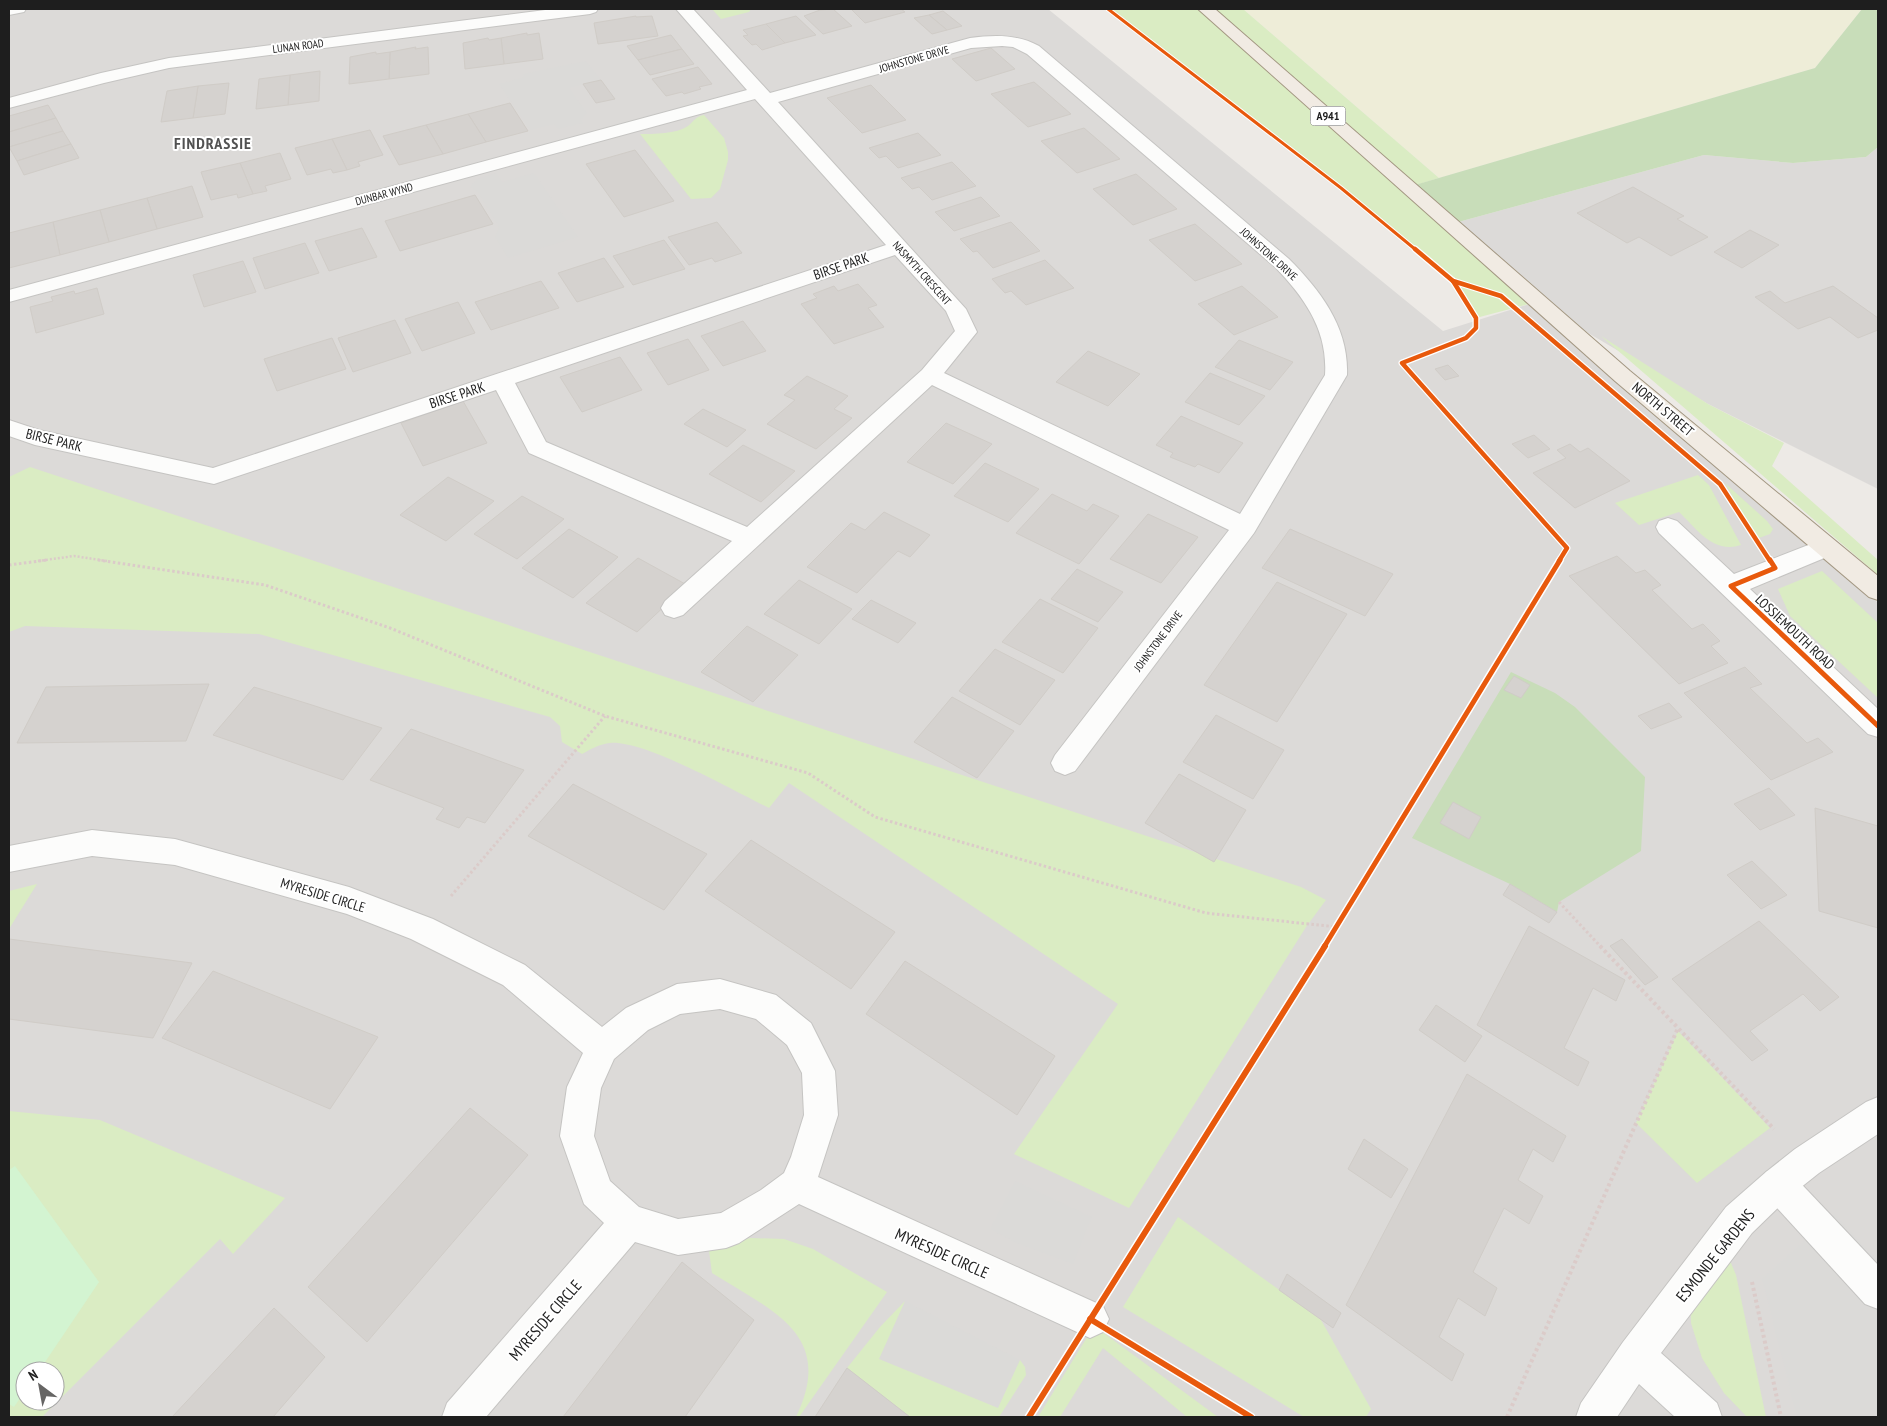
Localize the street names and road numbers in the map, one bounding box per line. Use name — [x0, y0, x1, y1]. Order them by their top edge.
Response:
street label: LUNAN ROAD — [272, 36, 325, 56]
street label: JOHNSTONE DRIVE — [876, 42, 951, 76]
road number: A941 — [1310, 106, 1346, 125]
street label: DUNBAR WYND — [354, 180, 415, 208]
street label: JOHNSTONE DRIVE — [1237, 224, 1301, 284]
street label: NASMYTH CRESCENT — [890, 238, 954, 308]
street label: BIRSE PARK — [811, 248, 871, 284]
street label: BIRSE PARK — [427, 378, 487, 412]
street label: NORTH STREET — [1628, 378, 1698, 441]
street label: BIRSE PARK — [24, 424, 84, 456]
street label: LOSSIEMOUTH ROAD — [1751, 591, 1839, 673]
street label: JOHNSTONE DRIVE — [1130, 608, 1185, 675]
street label: MYRESIDE CIRCLE — [278, 874, 368, 916]
street label: ESMONDE GARDENS — [1671, 1204, 1759, 1306]
street label: MYRESIDE CIRCLE — [892, 1223, 992, 1283]
street label: MYRESIDE CIRCLE — [505, 1275, 586, 1364]

